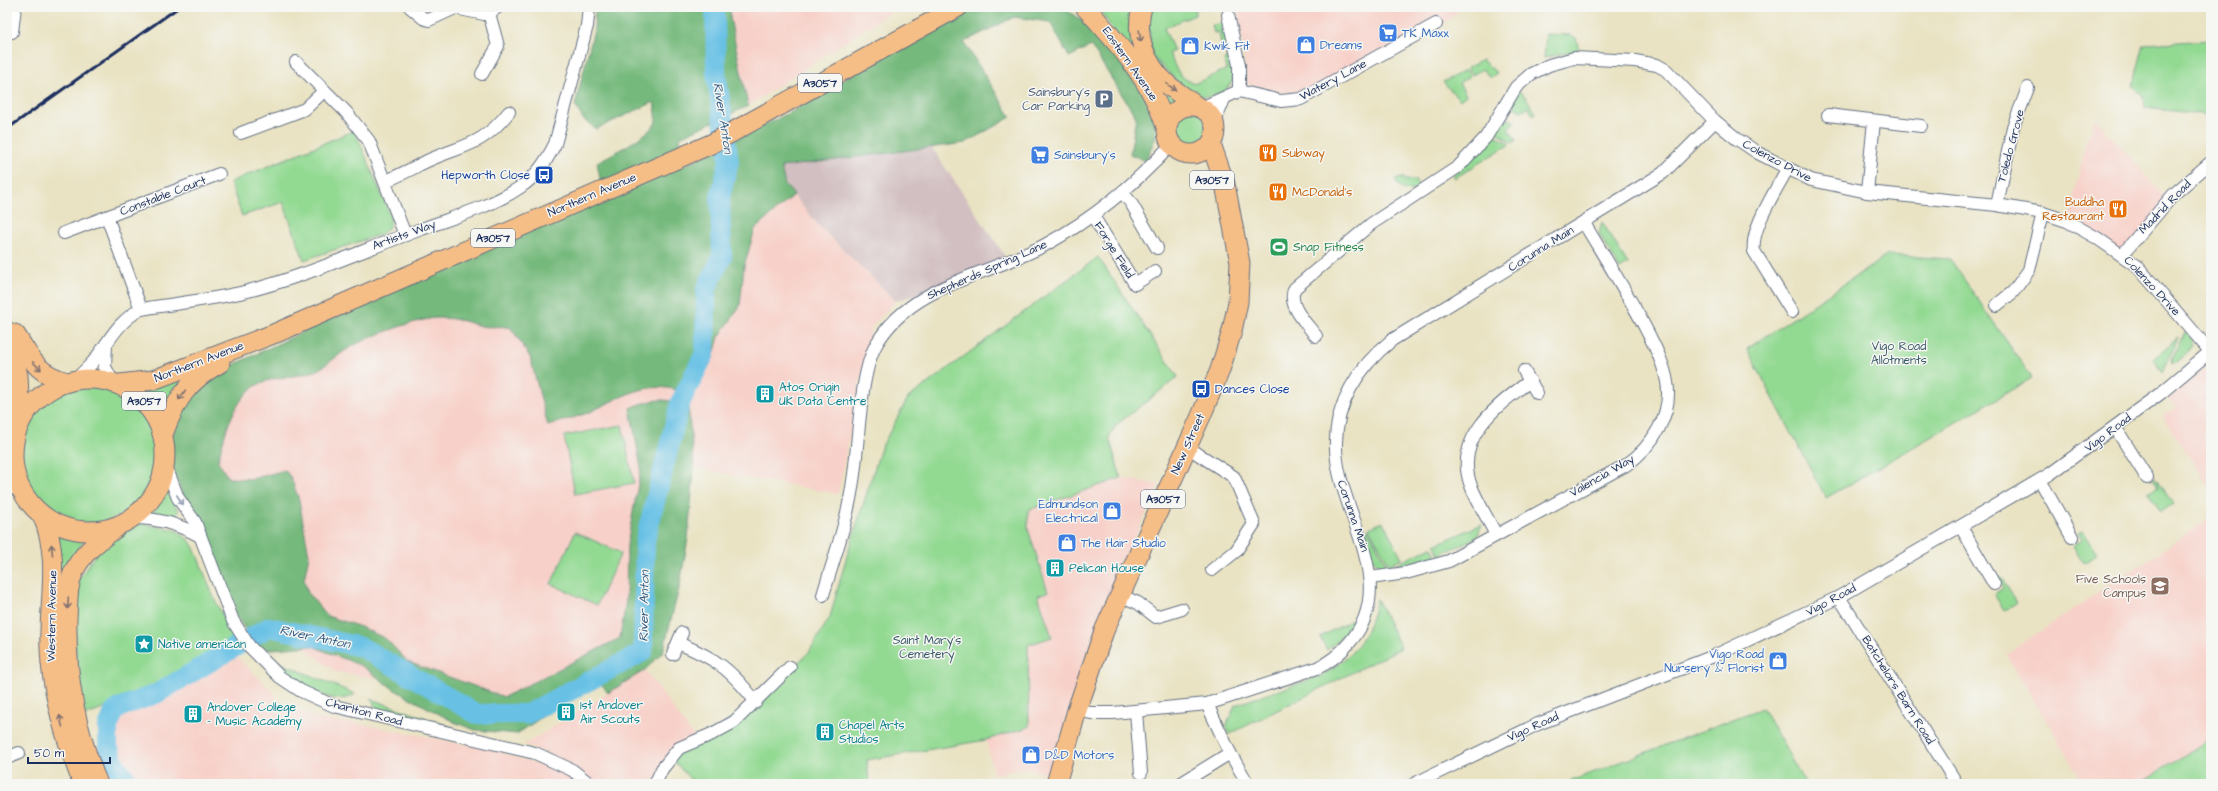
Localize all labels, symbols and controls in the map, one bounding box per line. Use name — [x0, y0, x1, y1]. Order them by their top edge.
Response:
supermarket icon: TK Maxx — [1377, 22, 1399, 44]
street label: Eastern Avenue — [1098, 23, 1162, 105]
place label: TK Maxx — [1402, 25, 1449, 42]
one-way arrow — [1136, 29, 1144, 42]
shop icon: Dreams — [1295, 34, 1317, 56]
shop icon: Kwik Fit — [1179, 35, 1201, 57]
place label: Dreams — [1320, 37, 1362, 54]
place label: Kwik Fit — [1204, 38, 1250, 55]
street label: Watery Lane — [1296, 55, 1370, 106]
road number: A3057 — [798, 74, 842, 92]
water label: River Anton — [709, 81, 738, 156]
one-way arrow — [1165, 83, 1176, 91]
place label: Sainsbury's Car Parking — [1022, 84, 1090, 116]
parking icon: Sainsbury's Car Parking — [1093, 88, 1115, 110]
street label: Toledo Grove — [1993, 107, 2029, 184]
street label: Colenzo Drive — [1739, 136, 1815, 187]
restaurant icon: Subway — [1257, 142, 1279, 164]
supermarket icon: Sainsbury's — [1029, 144, 1051, 166]
place label: Subway — [1282, 145, 1325, 163]
place label: Sainsbury's — [1054, 147, 1116, 165]
bus stop icon: Hepworth Close — [533, 164, 555, 186]
place label: Hepworth Close — [441, 167, 531, 184]
street label: Northern Avenue — [545, 168, 639, 221]
road number: A3057 — [1190, 171, 1234, 189]
street label: Constable Court — [117, 172, 209, 220]
street label: Madrid Road — [2135, 176, 2195, 238]
restaurant icon: McDonald's — [1267, 181, 1289, 203]
place label: McDonald's — [1292, 184, 1352, 201]
place label: Buddha Restaurant — [2042, 194, 2104, 225]
restaurant icon: Buddha Restaurant — [2107, 198, 2129, 220]
street label: Artists Way — [370, 215, 439, 255]
street label: Forge Field — [1089, 218, 1138, 282]
street label: Corunna Main — [1505, 222, 1577, 276]
road number: A3057 — [471, 229, 515, 247]
street label: Shepherds Spring Lane — [924, 236, 1051, 305]
sports icon: Snap Fitness — [1268, 236, 1290, 258]
place label: Snap Fitness — [1293, 239, 1364, 256]
street label: Colenzo Drive — [2120, 252, 2184, 320]
street label: Northern Avenue — [152, 337, 247, 387]
park label: Vigo Road Allotments — [1871, 338, 1927, 369]
one-way arrow — [32, 361, 42, 371]
bus stop icon: Dances Close — [1190, 378, 1212, 400]
place label: Atos Origin UK Data Centre — [779, 379, 867, 410]
place label: Dances Close — [1215, 381, 1290, 398]
building icon: Atos Origin UK Data Centre — [754, 383, 776, 405]
one-way arrow — [178, 389, 186, 400]
road number: A3057 — [122, 392, 166, 410]
street label: New Street — [1167, 410, 1209, 477]
street label: Vigo Road — [2081, 410, 2136, 457]
street label: Valencia Way — [1566, 450, 1638, 502]
street label: Corunna Main — [1333, 478, 1373, 554]
road number: A3057 — [1141, 490, 1185, 508]
one-way arrow — [176, 494, 184, 505]
place label: Edmundson Electrical — [1038, 496, 1098, 527]
shop icon: Edmundson Electrical — [1101, 500, 1123, 522]
shop icon: The Hair Studio — [1056, 532, 1078, 554]
place label: The Hair Studio — [1081, 535, 1166, 552]
one-way arrow — [48, 544, 55, 557]
building icon: Pelican House — [1044, 557, 1066, 579]
place label: Pelican House — [1069, 560, 1144, 577]
water label: River Anton — [634, 569, 654, 642]
street label: Western Avenue — [43, 570, 61, 662]
place label: Five Schools Campus — [2076, 571, 2146, 602]
school or university icon: Five Schools Campus — [2149, 575, 2171, 597]
street label: Vigo Road — [1803, 580, 1860, 621]
one-way arrow — [64, 596, 72, 609]
water label: River Anton — [278, 621, 353, 654]
park label: Saint Mary's Cemetery — [893, 632, 961, 664]
street label: Batchelors Barn Road — [1858, 632, 1938, 748]
place icon: Native american — [133, 633, 155, 655]
place label: Native american — [158, 636, 246, 653]
place label: Vigo Road Nursery & Florist — [1664, 646, 1764, 678]
shop icon: Vigo Road Nursery & Florist — [1767, 650, 1789, 672]
street label: Charlton Road — [324, 694, 404, 730]
place label: 1st Andover Air Scouts — [580, 697, 644, 728]
place label: Andover College - Music Academy — [207, 699, 302, 731]
building icon: 1st Andover Air Scouts — [555, 701, 577, 723]
building icon: Andover College - Music Academy — [182, 703, 204, 725]
street label: Vigo Road — [1505, 708, 1562, 747]
one-way arrow — [57, 715, 65, 728]
place label: Chapel Arts Studios — [839, 717, 905, 748]
building icon: Chapel Arts Studios — [814, 721, 836, 743]
scale bar — [28, 739, 110, 765]
shop icon: D&D Motors — [1020, 744, 1042, 766]
text: 50 m — [34, 745, 65, 762]
place label: D&D Motors — [1045, 747, 1114, 764]

